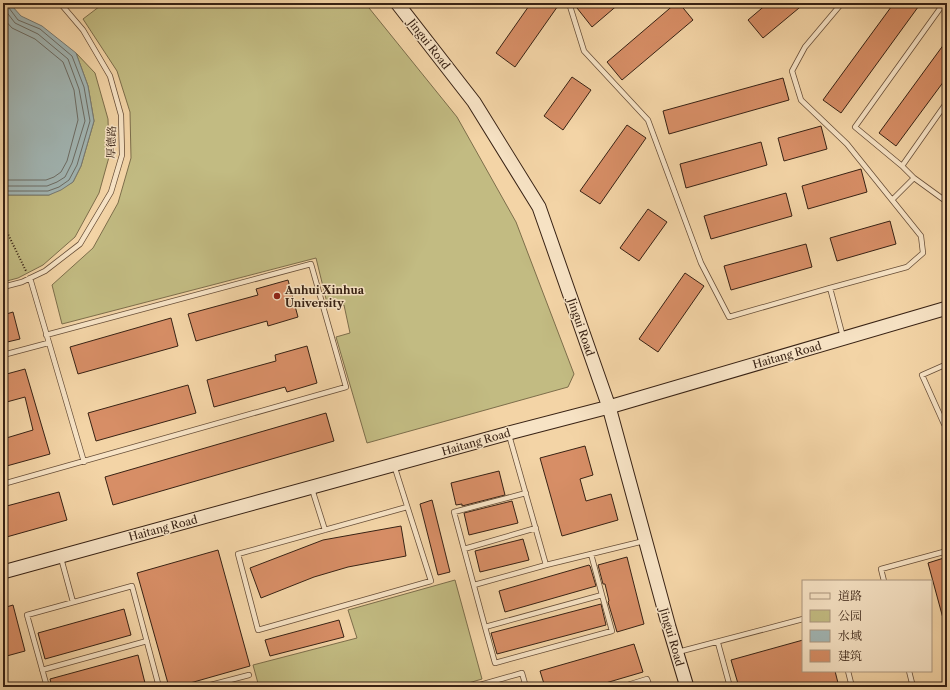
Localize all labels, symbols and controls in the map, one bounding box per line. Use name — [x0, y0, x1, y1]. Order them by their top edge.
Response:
street label: Jingui Road — [404, 14, 453, 72]
street label: 厚德路 — [103, 125, 119, 159]
place label: Anhui Xinhua University — [284, 283, 365, 310]
marker: Anhui Xinhua University — [272, 291, 282, 301]
street label: Jingui Road — [564, 294, 598, 358]
street label: Haitang Road — [751, 338, 823, 372]
street label: Haitang Road — [440, 425, 512, 459]
street label: Haitang Road — [127, 512, 199, 544]
legend — [802, 580, 932, 672]
text: 道路 — [838, 588, 862, 603]
street label: Jingui Road — [656, 604, 687, 668]
text: 公园 — [838, 608, 862, 623]
text: 水域 — [838, 628, 862, 643]
text: 建筑 — [838, 648, 862, 663]

